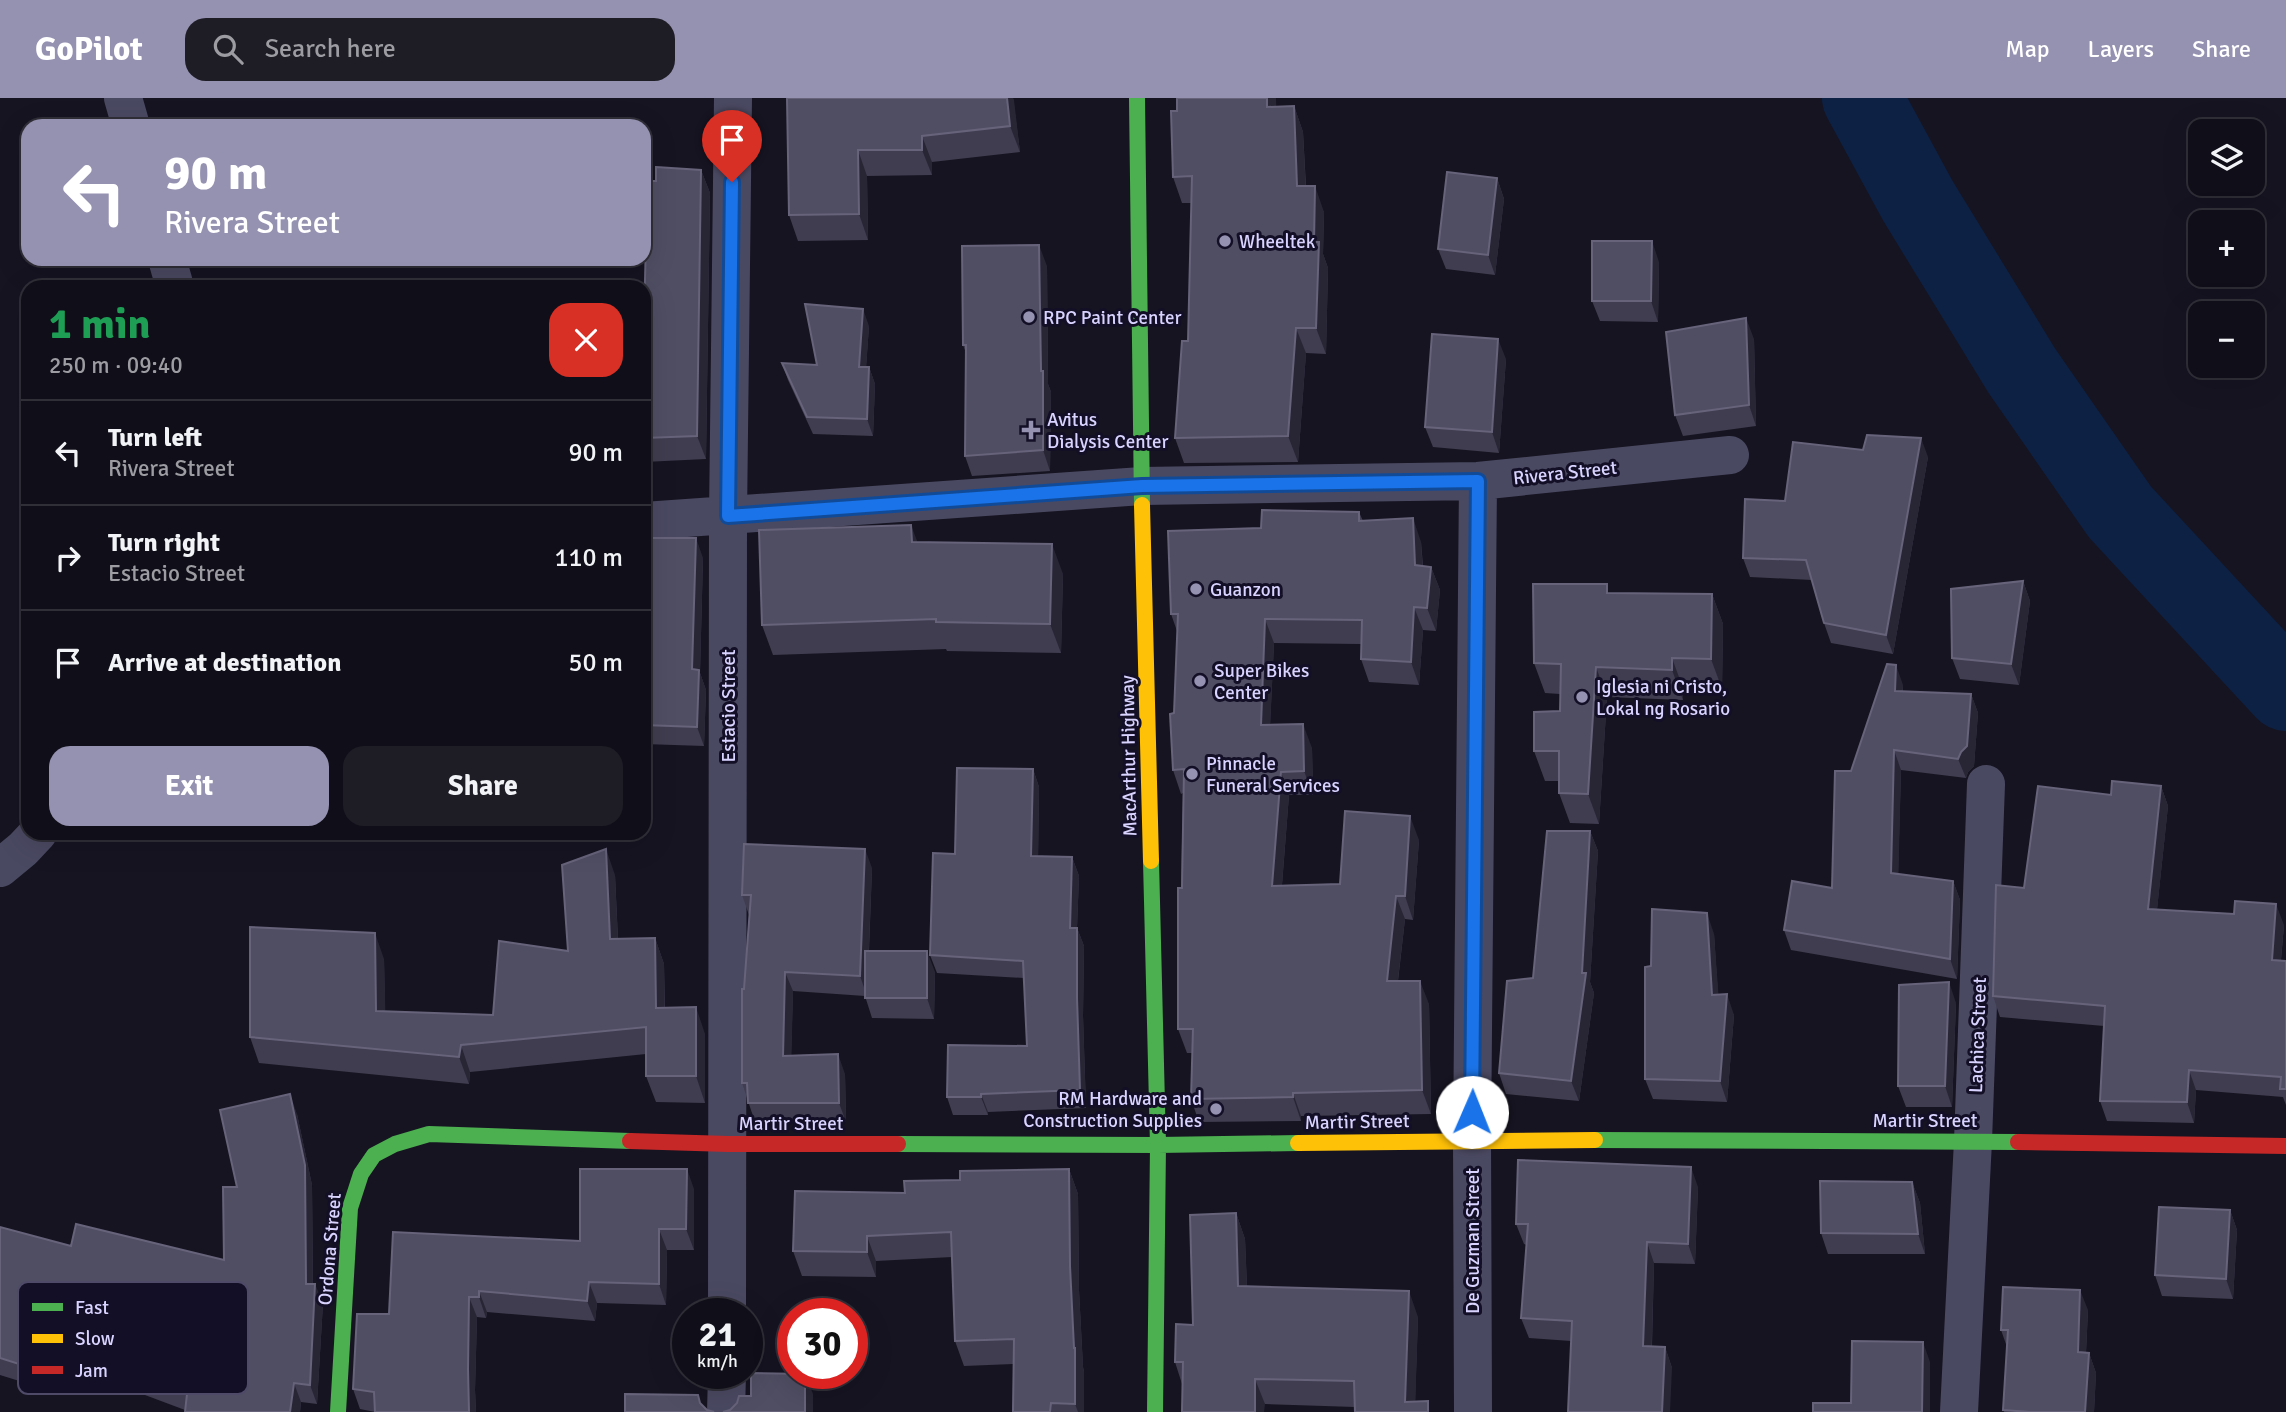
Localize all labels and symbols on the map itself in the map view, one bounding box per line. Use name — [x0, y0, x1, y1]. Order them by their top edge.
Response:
pin — [702, 110, 762, 182]
place label: Wheeltek — [1239, 230, 1316, 254]
marker: Wheeltek — [1217, 233, 1233, 249]
place label: RPC Paint Center — [1043, 306, 1181, 330]
marker: RPC Paint Center — [1021, 309, 1037, 325]
place label: Avitus Dialysis Center — [1047, 408, 1169, 454]
marker: Avitus Dialysis Center — [1021, 420, 1041, 440]
street label: Rivera Street — [1512, 456, 1619, 490]
place label: Guanzon — [1210, 578, 1281, 602]
marker: Guanzon — [1188, 581, 1204, 597]
street label: Estacio Street — [717, 649, 741, 763]
place label: Super Bikes Center — [1214, 659, 1309, 705]
marker: Super Bikes Center — [1192, 673, 1208, 689]
street label: MacArthur Highway — [1116, 675, 1142, 837]
place label: Iglesia ni Cristo, Lokal ng Rosario — [1596, 675, 1730, 721]
marker: Iglesia ni Cristo, Lokal ng Rosario — [1574, 689, 1590, 705]
place label: Pinnacle Funeral Services — [1206, 752, 1340, 798]
marker: Pinnacle Funeral Services — [1184, 766, 1200, 782]
street label: Lachica Street — [1964, 976, 1992, 1093]
position arrow — [1435, 1075, 1509, 1149]
place label: RM Hardware and Construction Supplies — [1023, 1087, 1202, 1133]
marker: RM Hardware and Construction Supplies — [1208, 1101, 1224, 1117]
street label: Martir Street — [1304, 1109, 1410, 1135]
street label: Martir Street — [1873, 1109, 1978, 1133]
street label: Martir Street — [739, 1112, 844, 1136]
street label: De Guzman Street — [1461, 1168, 1485, 1314]
street label: Ordona Street — [313, 1191, 347, 1306]
legend — [18, 1282, 248, 1394]
text: Fast — [75, 1296, 109, 1320]
speed limit sign: 30 — [777, 1298, 868, 1389]
text: Slow — [75, 1327, 115, 1351]
text: Jam — [75, 1359, 108, 1383]

